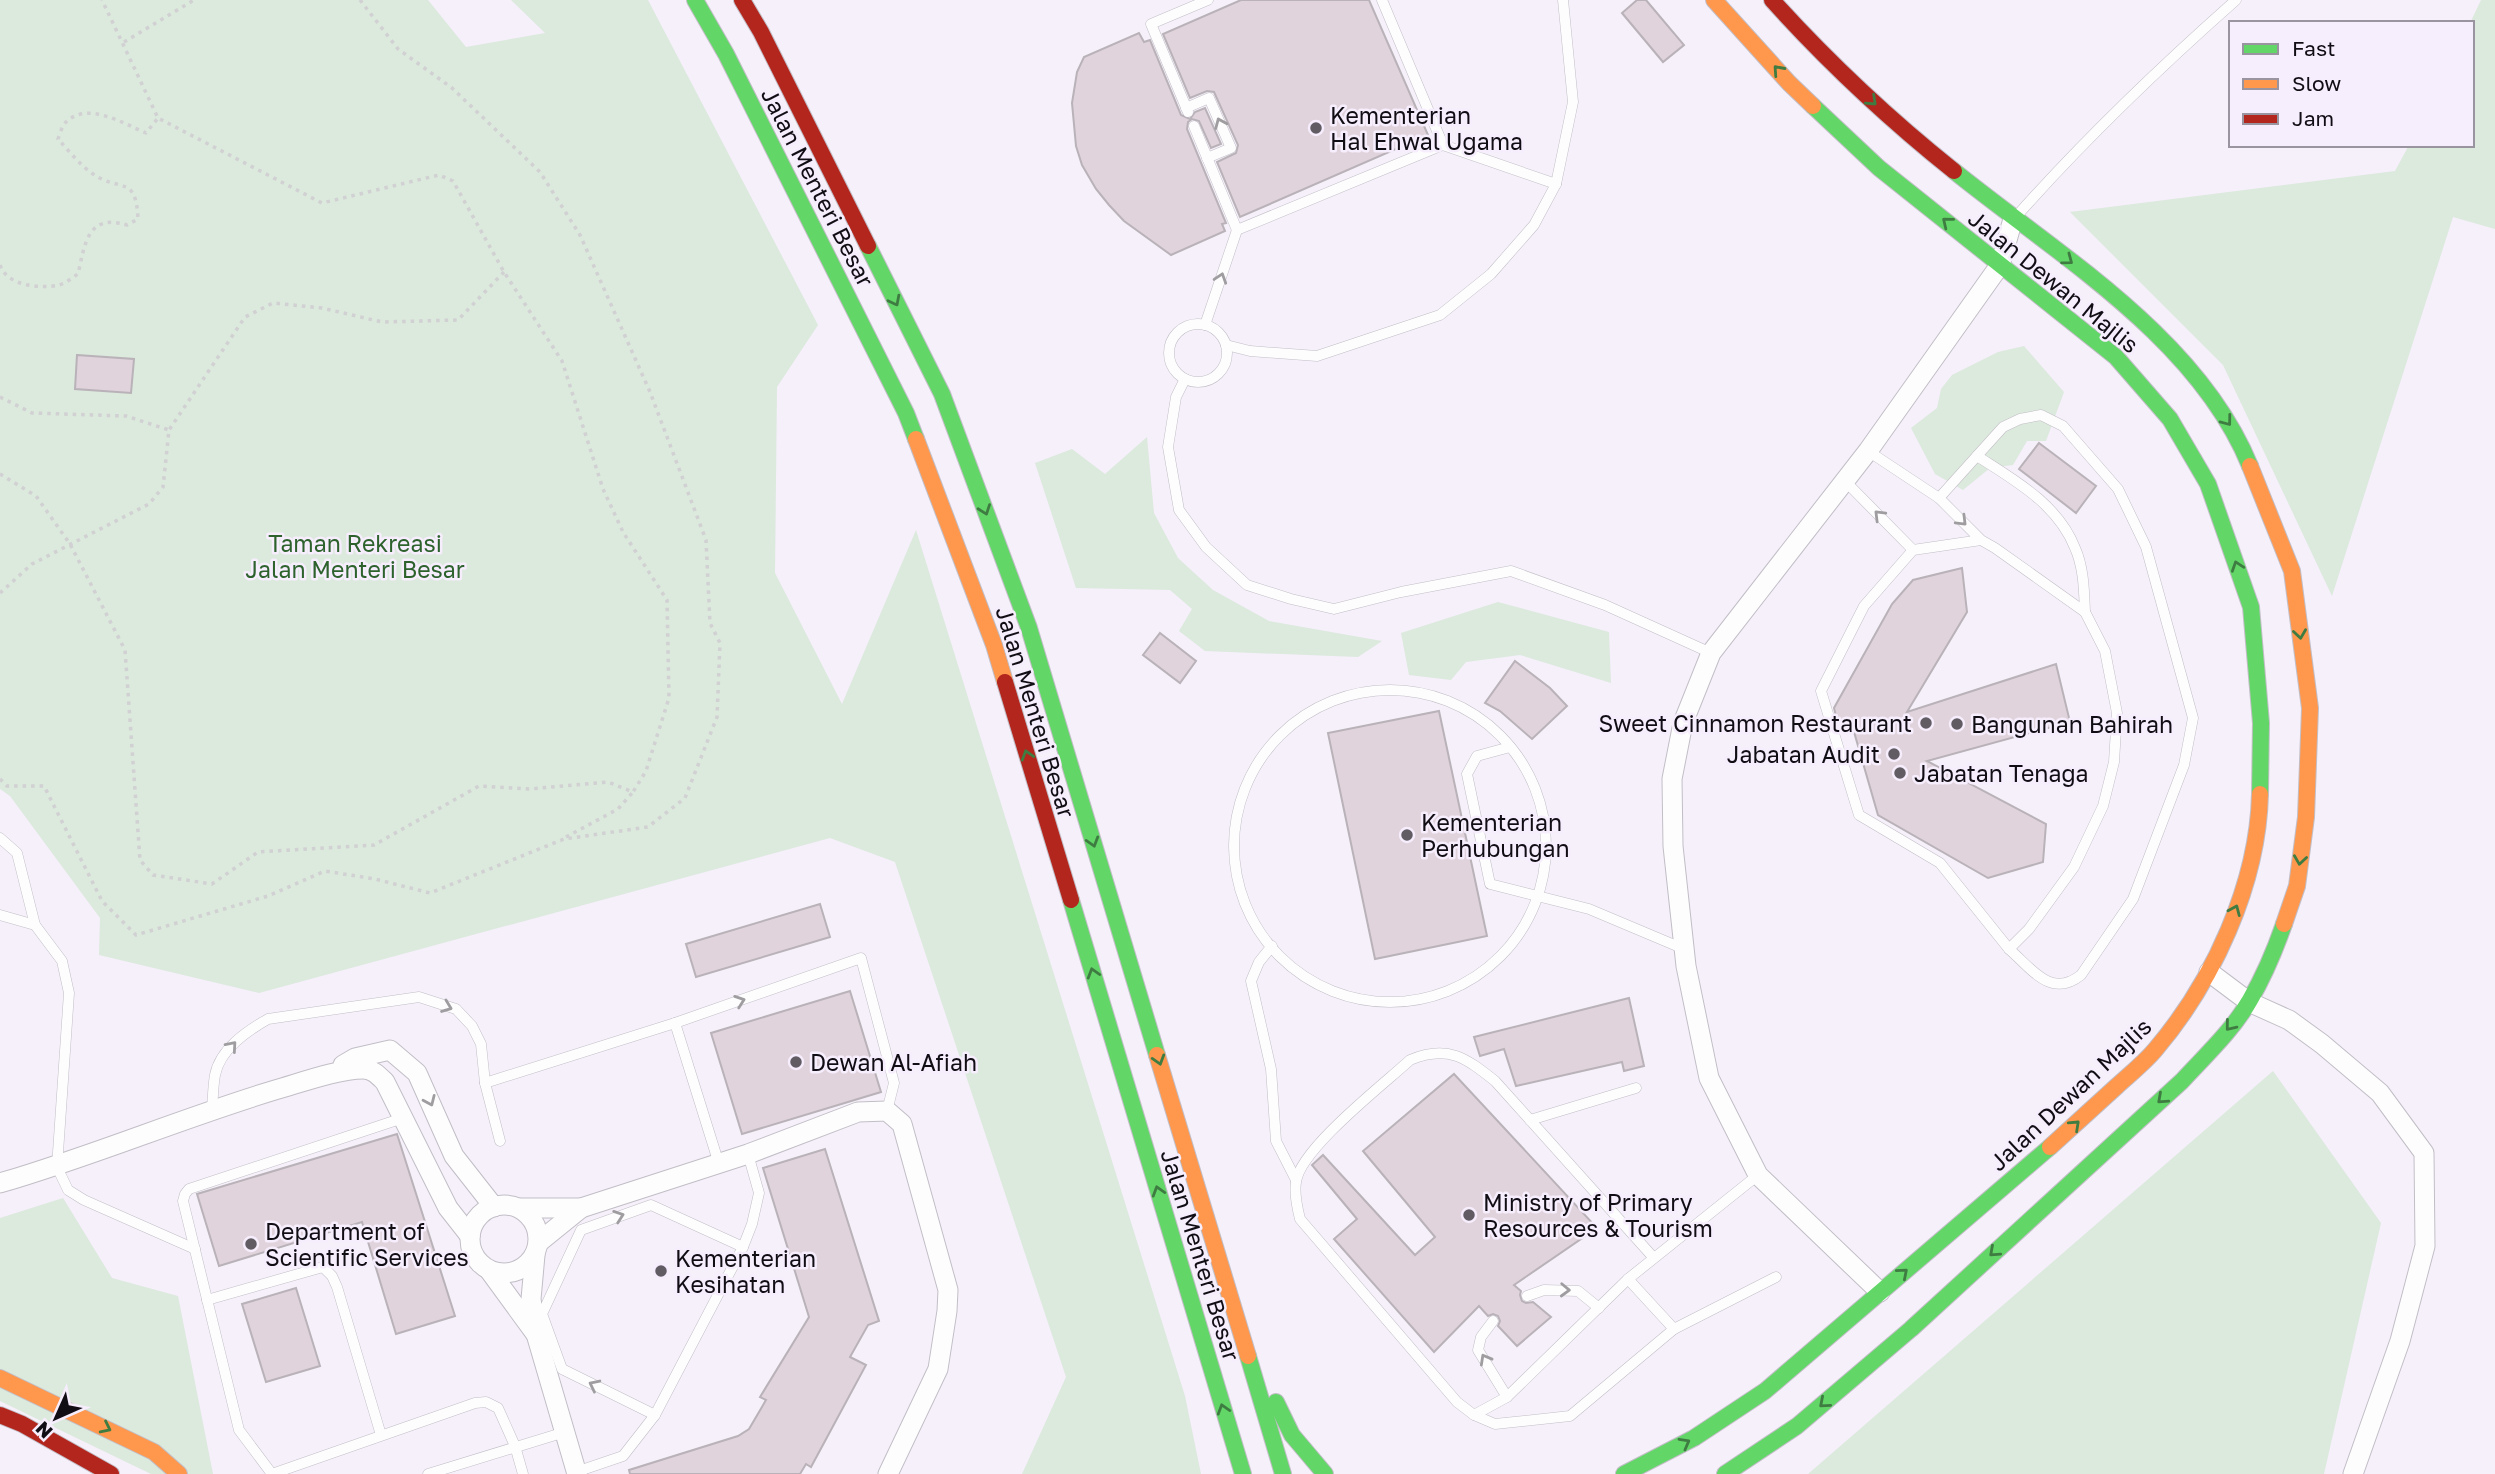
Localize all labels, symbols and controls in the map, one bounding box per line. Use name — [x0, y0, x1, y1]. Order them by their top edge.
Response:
legend — [2229, 21, 2474, 147]
text: Fast — [2292, 35, 2335, 61]
one-way arrow — [1773, 65, 1786, 78]
text: Slow — [2292, 70, 2341, 96]
street label: Jalan Menteri Besar — [756, 83, 880, 291]
one-way arrow — [1864, 92, 1877, 105]
place label: Kementerian Hal Ehwal Ugama — [1330, 101, 1523, 155]
text: Jam — [2292, 105, 2334, 131]
one-way arrow — [1214, 118, 1228, 131]
marker: Kementerian Hal Ehwal Ugama — [1308, 120, 1324, 136]
street label: Jalan Dewan Majlis — [1963, 204, 2145, 358]
one-way arrow — [1942, 218, 1955, 230]
one-way arrow — [2060, 252, 2073, 264]
one-way arrow — [1213, 272, 1227, 284]
one-way arrow — [887, 294, 901, 306]
one-way arrow — [2219, 413, 2231, 426]
one-way arrow — [977, 503, 991, 515]
one-way arrow — [1874, 511, 1887, 524]
one-way arrow — [1953, 513, 1966, 526]
park label: Taman Rekreasi Jalan Menteri Besar — [245, 529, 465, 583]
one-way arrow — [2231, 561, 2245, 573]
street label: Jalan Menteri Besar — [991, 603, 1081, 821]
one-way arrow — [2293, 628, 2308, 640]
place label: Sweet Cinnamon Restaurant — [1598, 709, 1912, 737]
place label: Bangunan Bahirah — [1971, 710, 2173, 738]
marker: Sweet Cinnamon Restaurant — [1918, 715, 1934, 731]
marker: Bangunan Bahirah — [1949, 716, 1965, 732]
place label: Jabatan Audit — [1727, 740, 1880, 768]
marker: Jabatan Audit — [1886, 746, 1902, 762]
one-way arrow — [1021, 749, 1036, 761]
place label: Jabatan Tenaga — [1914, 759, 2089, 787]
marker: Jabatan Tenaga — [1892, 765, 1908, 781]
place label: Kementerian Perhubungan — [1421, 808, 1570, 862]
marker: Kementerian Perhubungan — [1399, 827, 1415, 843]
one-way arrow — [1085, 836, 1100, 848]
one-way arrow — [2293, 854, 2308, 866]
one-way arrow — [2227, 904, 2241, 917]
one-way arrow — [1086, 967, 1101, 979]
one-way arrow — [733, 995, 745, 1009]
one-way arrow — [440, 998, 452, 1012]
street label: Jalan Dewan Majlis — [1983, 1012, 2157, 1176]
one-way arrow — [2225, 1019, 2238, 1031]
one-way arrow — [224, 1042, 236, 1055]
place label: Dewan Al-Afiah — [810, 1048, 977, 1076]
marker: Dewan Al-Afiah — [788, 1054, 804, 1070]
one-way arrow — [1150, 1054, 1165, 1066]
one-way arrow — [2157, 1091, 2170, 1103]
one-way arrow — [422, 1094, 436, 1107]
one-way arrow — [2067, 1120, 2080, 1133]
street label: Jalan Menteri Besar — [1156, 1146, 1246, 1364]
one-way arrow — [1151, 1185, 1166, 1197]
place label: Ministry of Primary Resources & Tourism — [1483, 1188, 1713, 1242]
marker: Ministry of Primary Resources & Tourism — [1461, 1207, 1477, 1223]
one-way arrow — [613, 1210, 625, 1224]
place label: Department of Scientific Services — [265, 1217, 469, 1271]
marker: Department of Scientific Services — [243, 1236, 259, 1252]
place label: Kementerian Kesihatan — [675, 1244, 816, 1298]
one-way arrow — [1989, 1244, 2002, 1257]
marker: Kementerian Kesihatan — [653, 1263, 669, 1279]
one-way arrow — [1894, 1269, 1907, 1281]
one-way arrow — [1560, 1283, 1571, 1298]
one-way arrow — [1479, 1354, 1493, 1366]
one-way arrow — [589, 1379, 601, 1393]
north arrow — [21, 1383, 91, 1453]
one-way arrow — [1819, 1395, 1832, 1407]
one-way arrow — [1217, 1403, 1232, 1415]
text: N — [30, 1417, 57, 1444]
one-way arrow — [99, 1420, 111, 1434]
one-way arrow — [1678, 1438, 1690, 1451]

